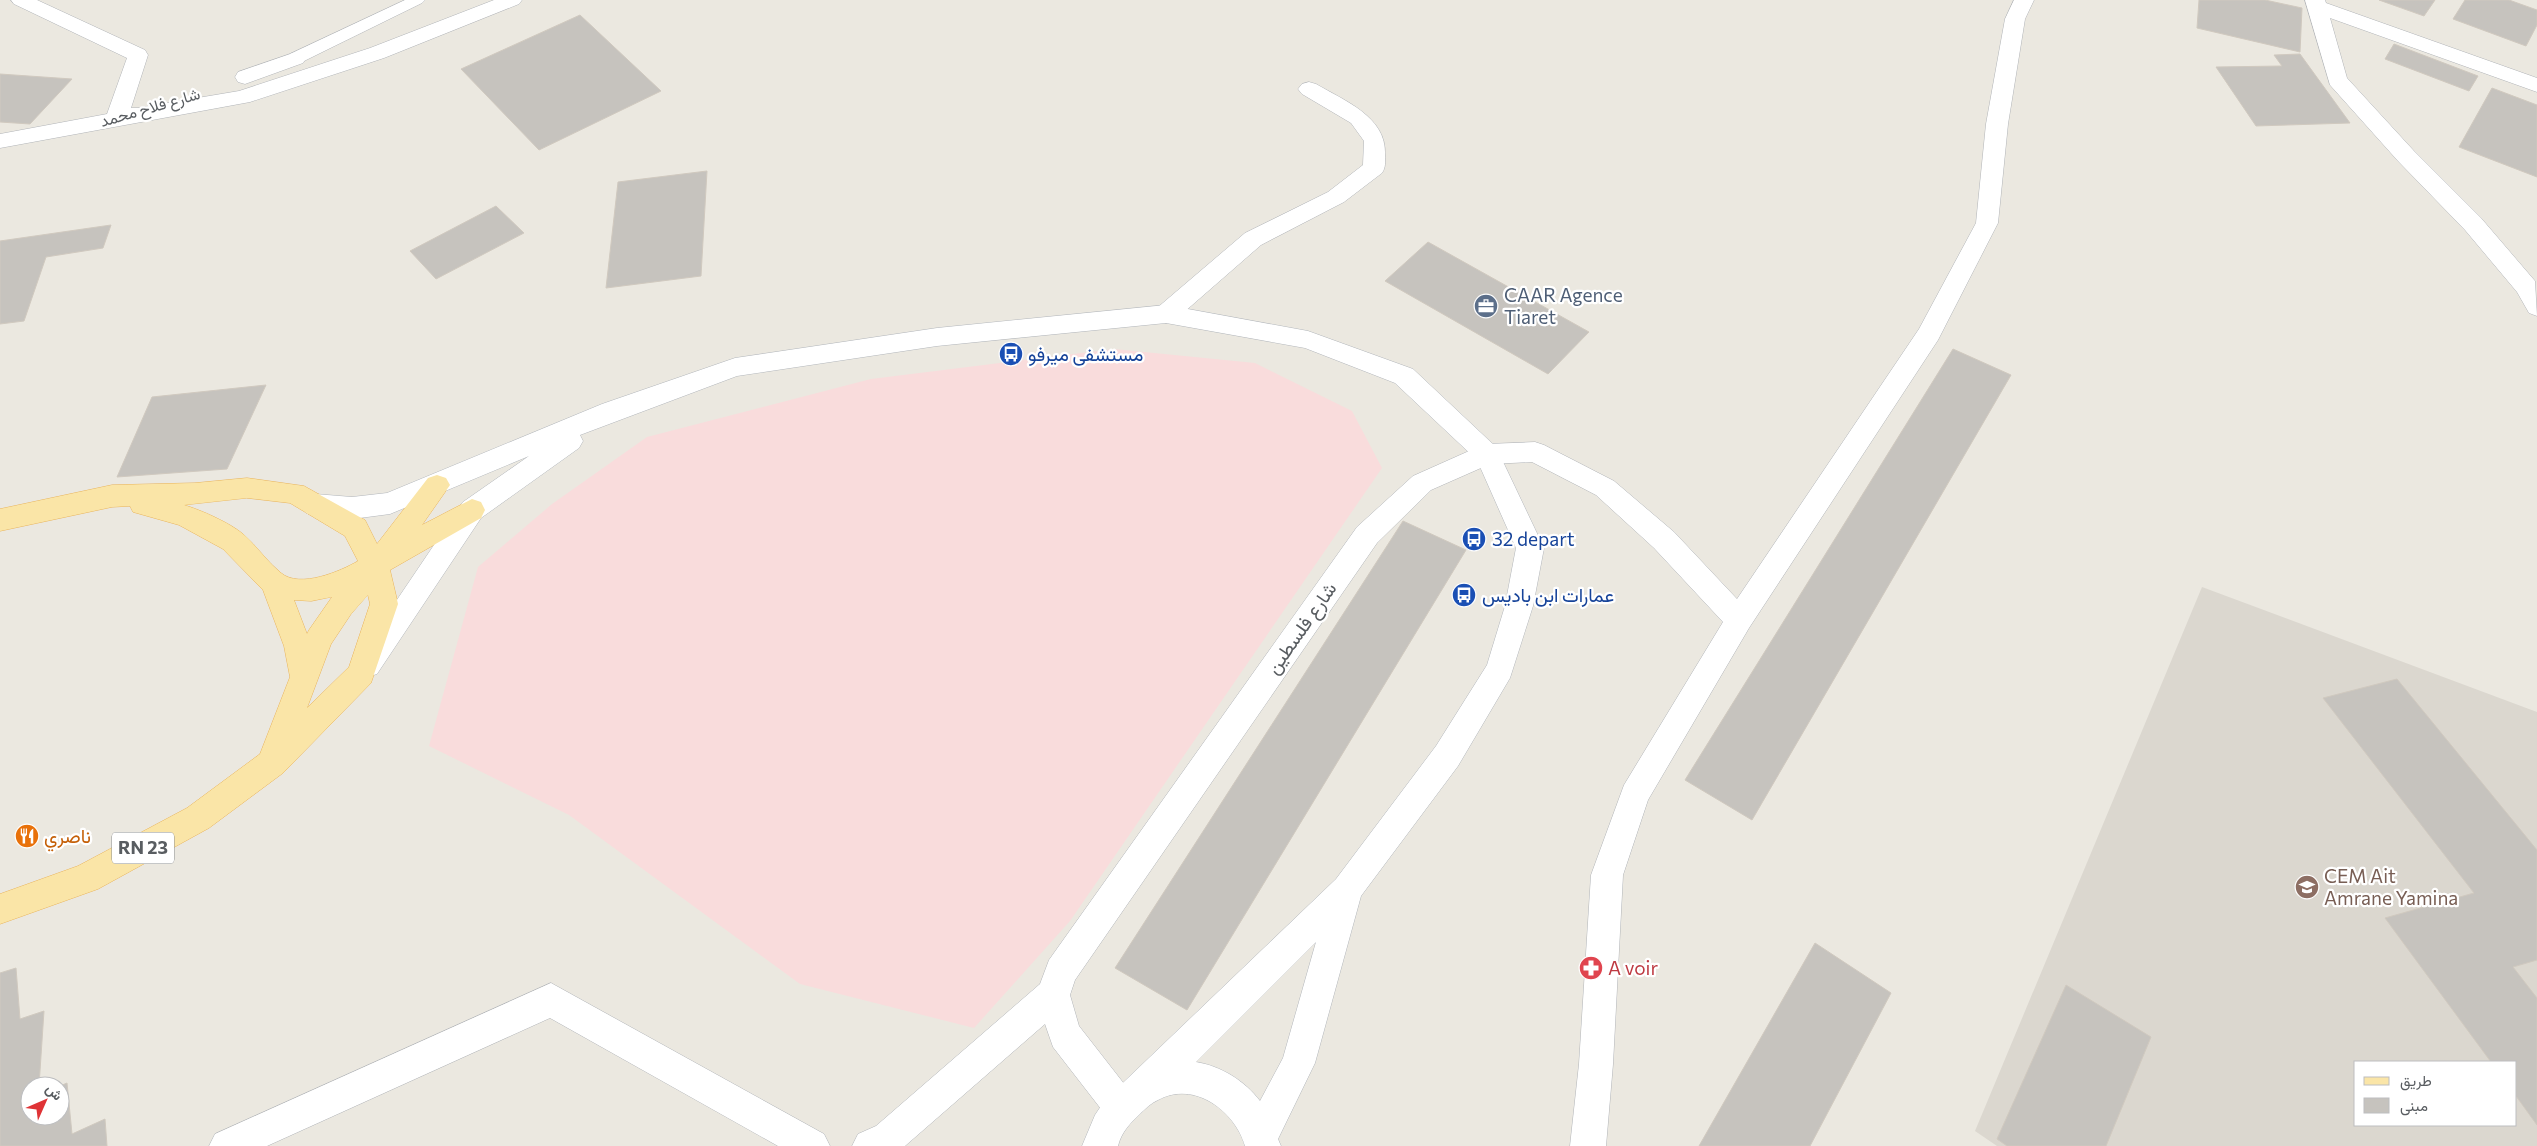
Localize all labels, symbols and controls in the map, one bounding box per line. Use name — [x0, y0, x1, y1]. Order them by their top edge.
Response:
street label: شارع فلاح محمد — [98, 83, 203, 133]
place label: CAAR Agence Tiaret — [1504, 283, 1623, 328]
office icon: CAAR Agence Tiaret — [1473, 293, 1499, 319]
bus stop icon: مستشفى ميرفو — [998, 341, 1024, 367]
place label: مستشفى ميرفو — [1028, 342, 1143, 366]
bus stop icon: 32 depart — [1461, 526, 1487, 552]
place label: 32 depart — [1492, 527, 1575, 550]
street label: شارع فلسطين — [1261, 577, 1342, 679]
bus stop icon: عمارات ابن باديس — [1451, 582, 1477, 608]
place label: عمارات ابن باديس — [1482, 583, 1614, 607]
restaurant icon: ناصري — [14, 823, 40, 849]
place label: ناصري — [44, 824, 91, 852]
road number: RN 23 — [112, 832, 174, 864]
place label: CEM Ait Amrane Yamina — [2324, 864, 2458, 909]
school or university icon: CEM Ait Amrane Yamina — [2294, 874, 2320, 900]
pharmacy icon: A voir — [1578, 955, 1604, 981]
place label: A voir — [1608, 956, 1658, 979]
legend — [2354, 1061, 2517, 1126]
text: طريق — [2400, 1071, 2432, 1091]
north arrow — [20, 1076, 70, 1126]
text: ش — [42, 1079, 67, 1104]
text: مبنى — [2400, 1096, 2428, 1116]

